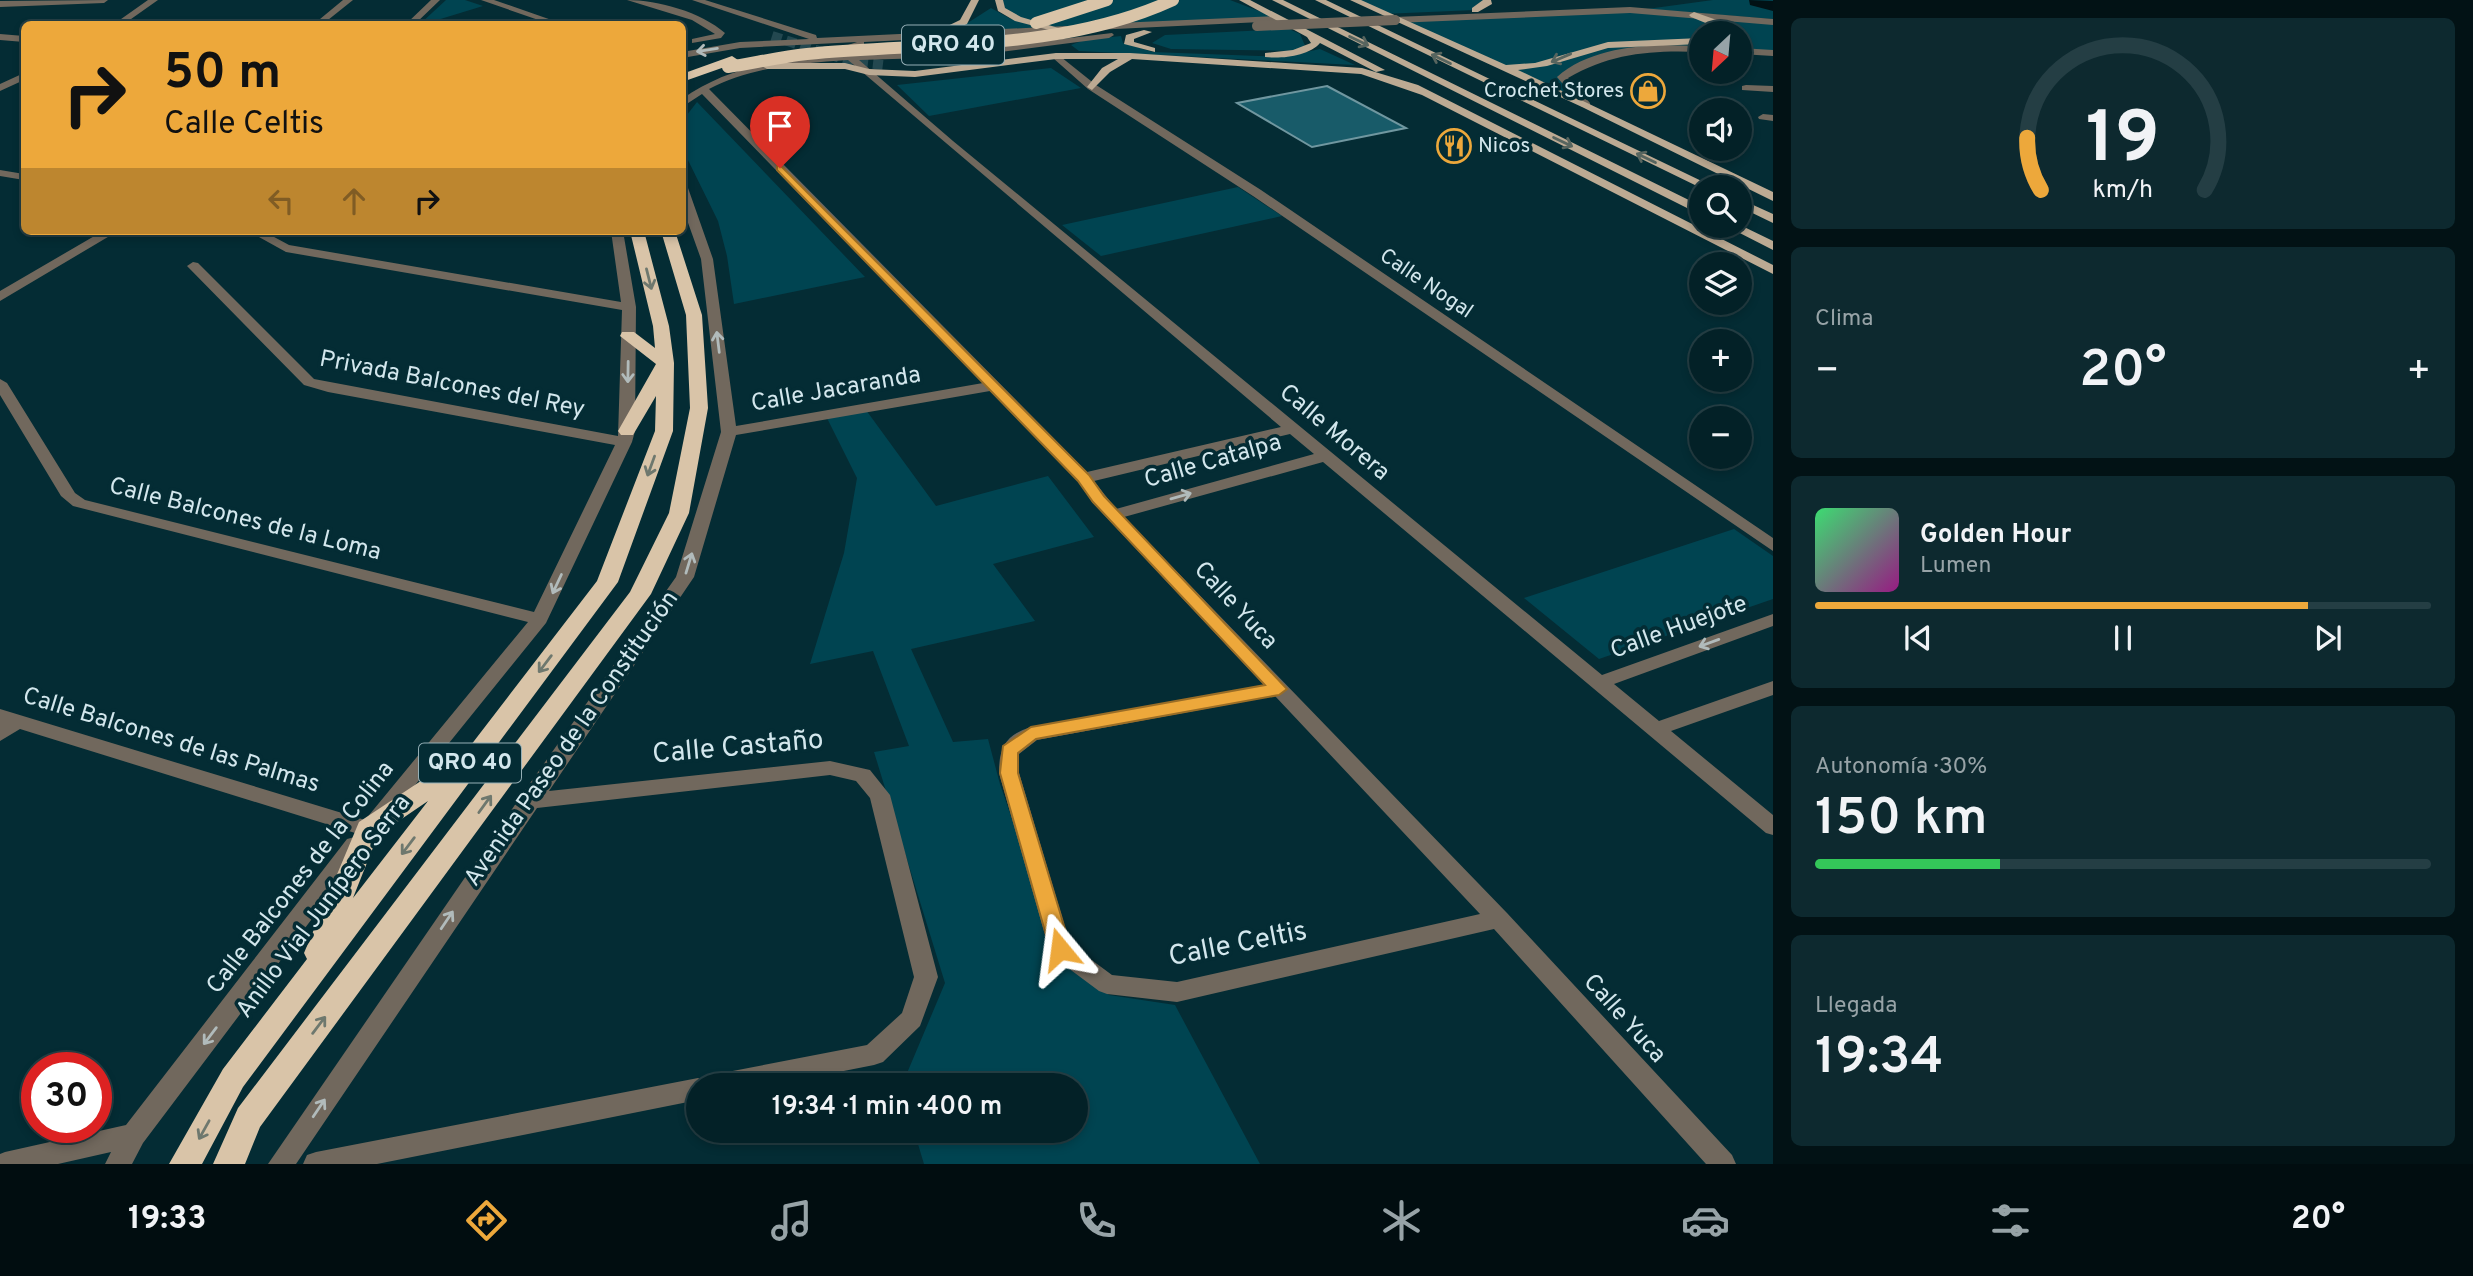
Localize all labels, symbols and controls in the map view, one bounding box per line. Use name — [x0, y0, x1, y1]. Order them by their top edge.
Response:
north arrow — [1689, 21, 1752, 84]
map controls — [1689, 21, 1752, 469]
road number: QRO 40 — [902, 26, 1004, 64]
one-way arrow — [1348, 35, 1369, 49]
text: 50 m — [164, 44, 281, 106]
one-way arrow — [696, 44, 719, 57]
icon: right — [49, 49, 140, 140]
one-way arrow — [1431, 52, 1452, 65]
one-way arrow — [1551, 52, 1573, 65]
shop icon: Crochet Stores — [1629, 72, 1667, 110]
place label: Crochet Stores — [1484, 78, 1624, 105]
pin — [750, 96, 810, 168]
text: 19 — [2086, 96, 2160, 188]
button: sound — [1689, 98, 1752, 161]
text: Calle Celtis — [164, 105, 324, 145]
icon: arrive — [761, 107, 799, 145]
restaurant icon: Nicos — [1435, 127, 1473, 165]
place label: Nicos — [1478, 133, 1530, 160]
one-way arrow — [1552, 136, 1573, 150]
one-way arrow — [1636, 150, 1657, 164]
text: km/h — [2093, 174, 2153, 206]
button: search — [1689, 175, 1752, 238]
icon: left — [262, 182, 300, 220]
icon: ahead — [335, 182, 373, 220]
icon: right — [408, 182, 446, 220]
street label: Calle Nogal — [1374, 243, 1478, 325]
button: layers — [1689, 252, 1752, 315]
one-way arrow — [643, 267, 656, 290]
text: Clima — [1815, 305, 1873, 334]
button: + — [1689, 329, 1752, 392]
one-way arrow — [711, 331, 724, 354]
text: 20° — [2079, 339, 2167, 405]
street label: Privada Balcones del Rey — [317, 345, 587, 425]
text: − — [1815, 348, 1840, 397]
text: + — [2406, 348, 2431, 397]
one-way arrow — [621, 360, 635, 383]
street label: Calle Jacaranda — [749, 360, 923, 420]
street label: Calle Morera — [1273, 378, 1395, 488]
button: − — [1689, 406, 1752, 469]
street label: Calle Catalpa — [1141, 428, 1285, 496]
one-way arrow — [643, 454, 656, 476]
street label: Calle Balcones de la Loma — [106, 472, 384, 568]
one-way arrow — [1169, 489, 1191, 502]
text: Golden Hour — [1920, 519, 2071, 552]
one-way arrow — [684, 552, 697, 574]
text: Lumen — [1920, 552, 1991, 581]
street label: Calle Yuca — [1187, 556, 1283, 656]
one-way arrow — [549, 573, 563, 594]
street label: Avenida Paseo de la Constitución — [458, 585, 686, 893]
street label: Calle Huejote — [1606, 589, 1752, 667]
icon: previous — [1899, 619, 1937, 657]
icon: pause — [2104, 619, 2142, 657]
icon: next — [2309, 619, 2347, 657]
one-way arrow — [1698, 638, 1720, 650]
one-way arrow — [538, 655, 553, 674]
street label: Calle Balcones de las Palmas — [19, 682, 323, 800]
street label: Calle Castaño — [651, 723, 825, 773]
road number: QRO 40 — [419, 744, 521, 782]
text: Autonomía · 30% — [1815, 753, 1987, 782]
street label: Calle Balcones de la Colina — [201, 756, 401, 1000]
text: 150 km — [1815, 787, 1988, 853]
street label: Anillo Vial Junípero Serra — [230, 789, 418, 1025]
one-way arrow — [478, 795, 493, 814]
one-way arrow — [400, 836, 415, 855]
one-way arrow — [440, 911, 454, 930]
position arrow — [1023, 912, 1097, 986]
street label: Calle Celtis — [1166, 914, 1310, 976]
street label: Calle Yuca — [1576, 968, 1672, 1070]
text: Llegada — [1815, 992, 1897, 1021]
one-way arrow — [312, 1017, 327, 1035]
one-way arrow — [203, 1026, 218, 1045]
text: 19:34 — [1815, 1026, 1944, 1092]
speed limit sign: 30 — [21, 1052, 112, 1143]
text: 19:34 · 1 min · 400 m — [772, 1091, 1002, 1124]
one-way arrow — [312, 1099, 326, 1118]
one-way arrow — [197, 1119, 210, 1140]
icon: directions — [462, 1196, 511, 1245]
icon: music — [767, 1196, 816, 1245]
icon: phone — [1072, 1196, 1121, 1245]
icon: climate — [1377, 1196, 1426, 1245]
icon: car — [1681, 1196, 1730, 1245]
icon: filters — [1986, 1196, 2035, 1245]
text: 19:33 — [128, 1200, 207, 1240]
text: 20° — [2291, 1200, 2345, 1240]

